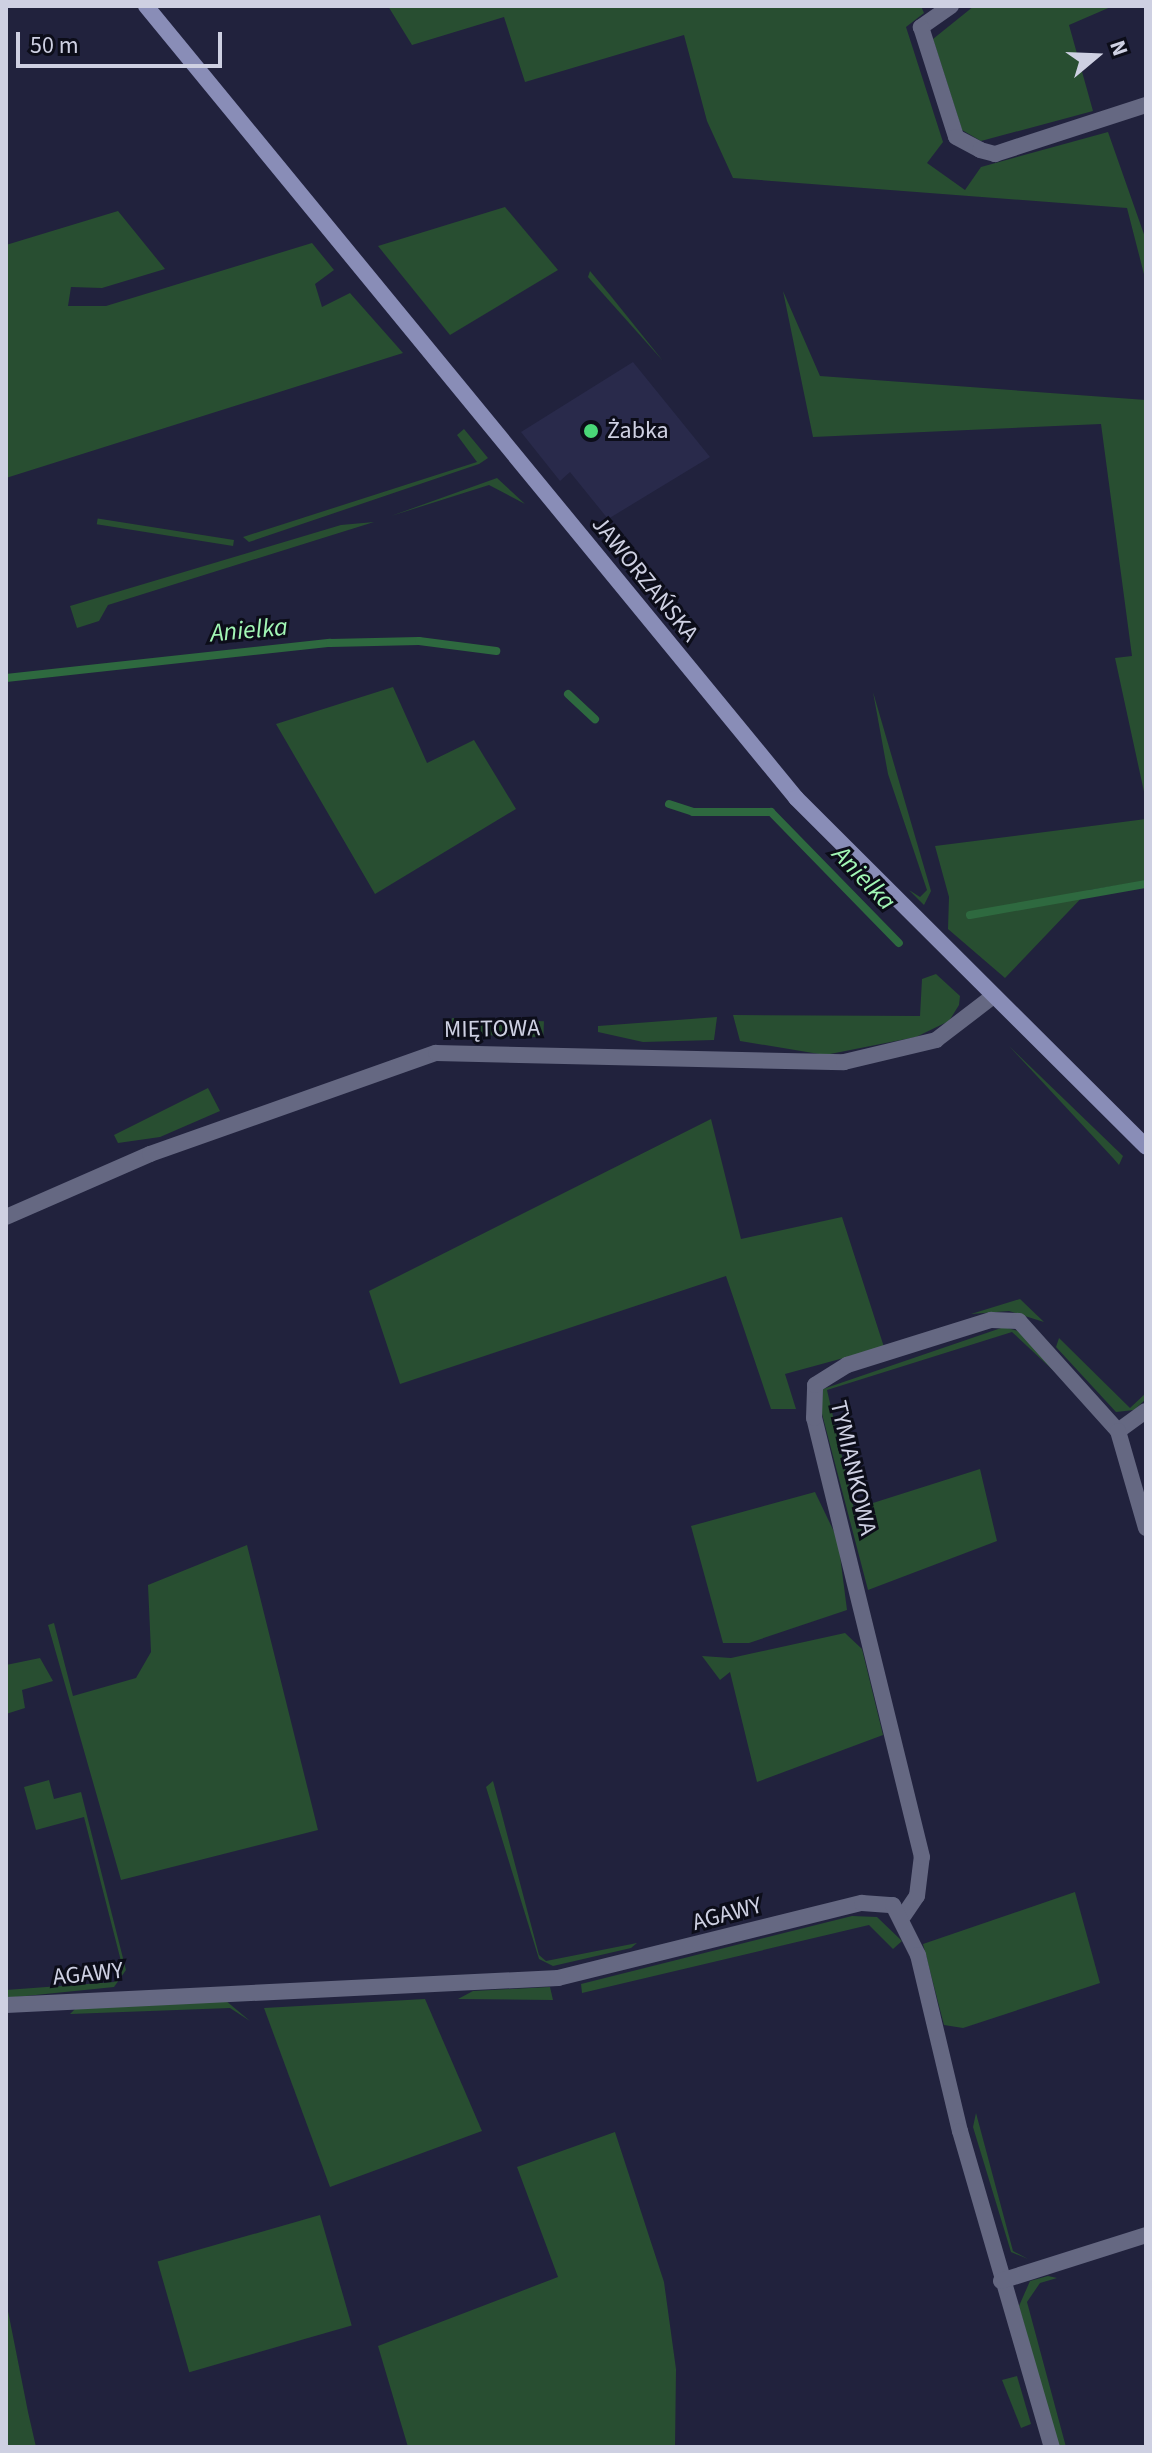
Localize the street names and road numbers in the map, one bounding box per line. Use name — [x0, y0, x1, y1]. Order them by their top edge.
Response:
street label: JAWORZAŃSKA — [586, 510, 704, 648]
street label: MIĘTOWA — [444, 1014, 540, 1044]
street label: TYMIANKOWA — [824, 1398, 882, 1538]
street label: AGAWY — [689, 1891, 765, 1937]
street label: AGAWY — [51, 1956, 125, 1992]

